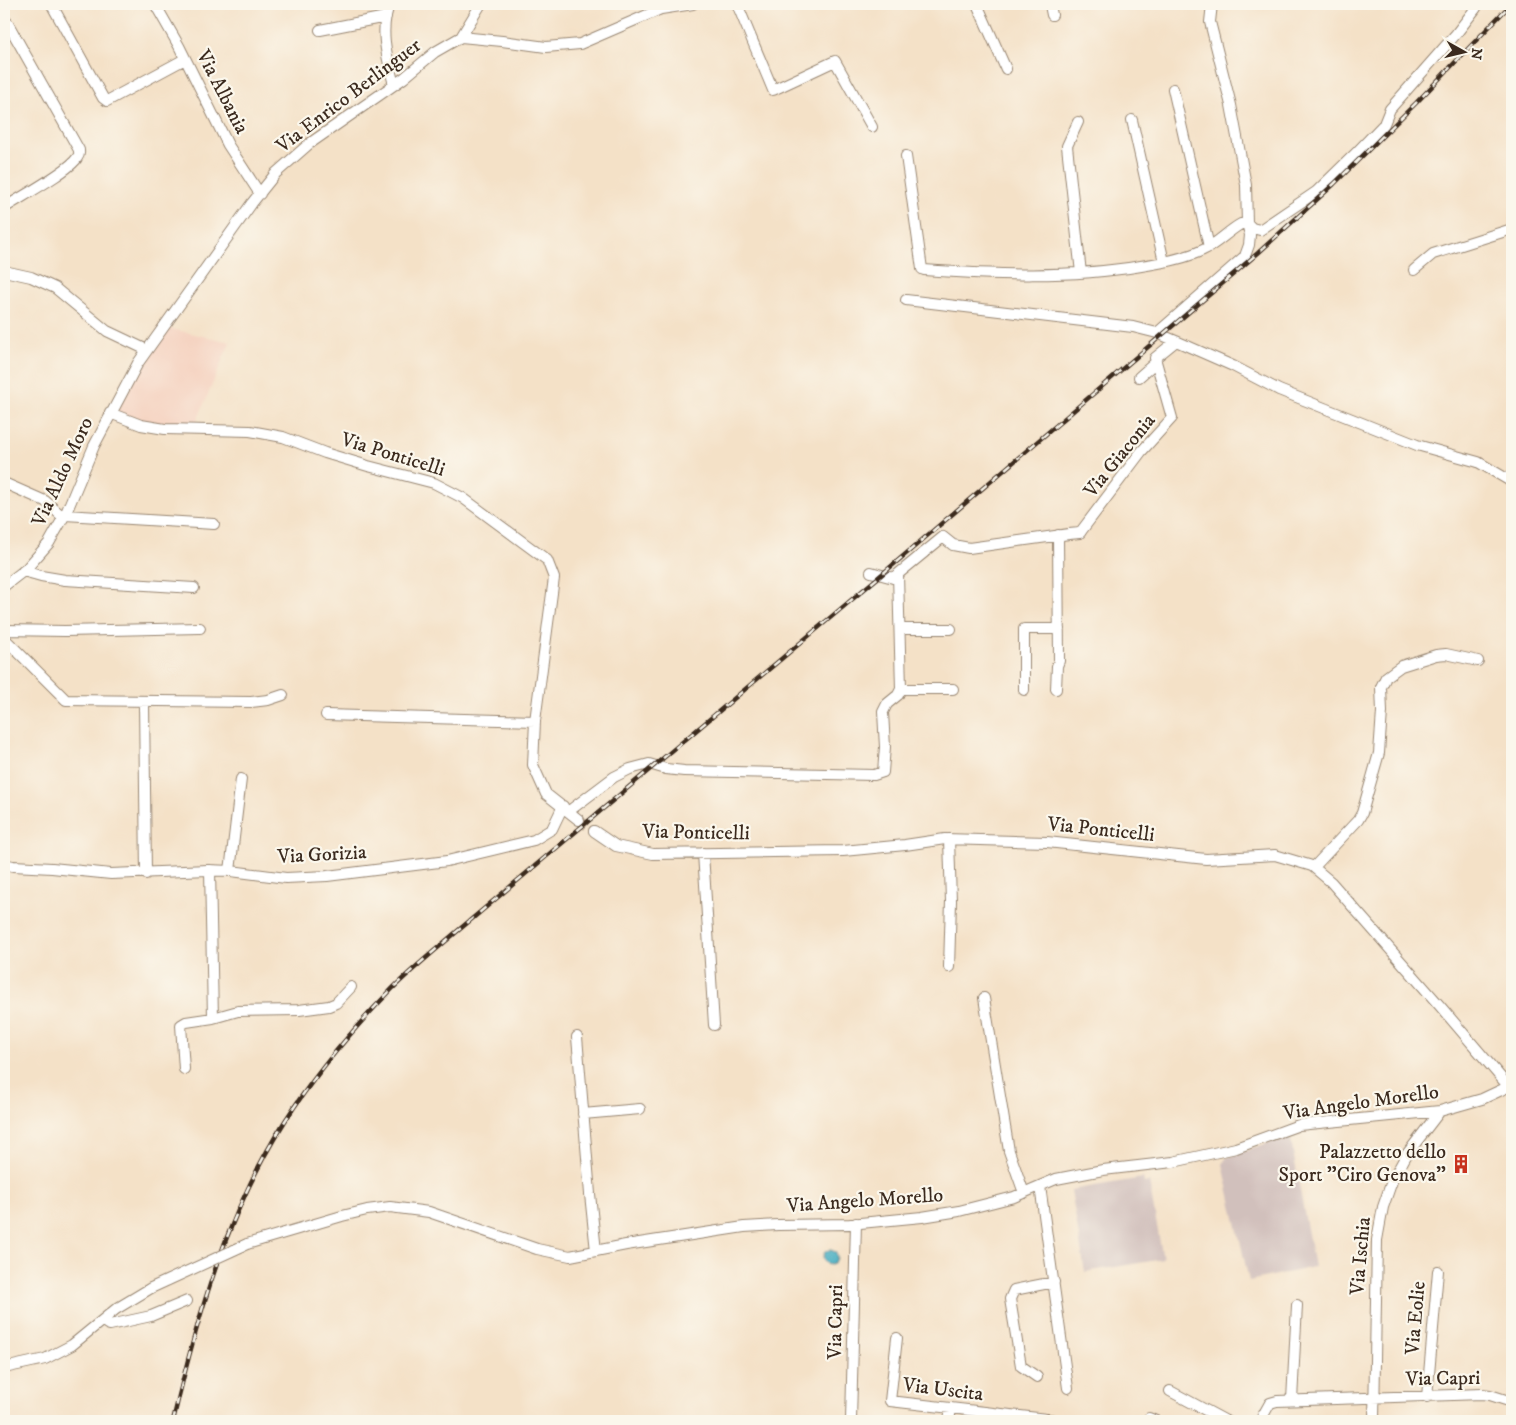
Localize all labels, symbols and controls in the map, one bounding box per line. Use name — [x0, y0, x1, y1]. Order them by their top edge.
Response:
north arrow — [1438, 28, 1488, 78]
street label: Via Enrico Berlinguer — [271, 33, 427, 159]
street label: Via Albania — [190, 45, 254, 139]
text: N — [1466, 47, 1486, 61]
street label: Via Giaconia — [1078, 409, 1162, 504]
street label: Via Aldo Moro — [26, 413, 99, 532]
street label: Via Ponticelli — [337, 427, 448, 483]
street label: Via Ponticelli — [1045, 812, 1156, 848]
street label: Via Ponticelli — [641, 820, 750, 846]
street label: Via Gorizia — [276, 840, 368, 870]
street label: Via Angelo Morello — [1281, 1080, 1440, 1126]
place label: Palazzetto dello Sport "Ciro Genova" — [1278, 1140, 1446, 1188]
building icon: Palazzetto dello Sport "Ciro Genova" — [1450, 1153, 1472, 1175]
street label: Via Angelo Morello — [785, 1183, 944, 1219]
street label: Via Ischia — [1345, 1215, 1377, 1297]
street label: Via Eolie — [1400, 1280, 1432, 1357]
street label: Via Capri — [823, 1284, 849, 1361]
street label: Via Capri — [1404, 1366, 1481, 1392]
street label: Via Uscita — [900, 1373, 985, 1407]

